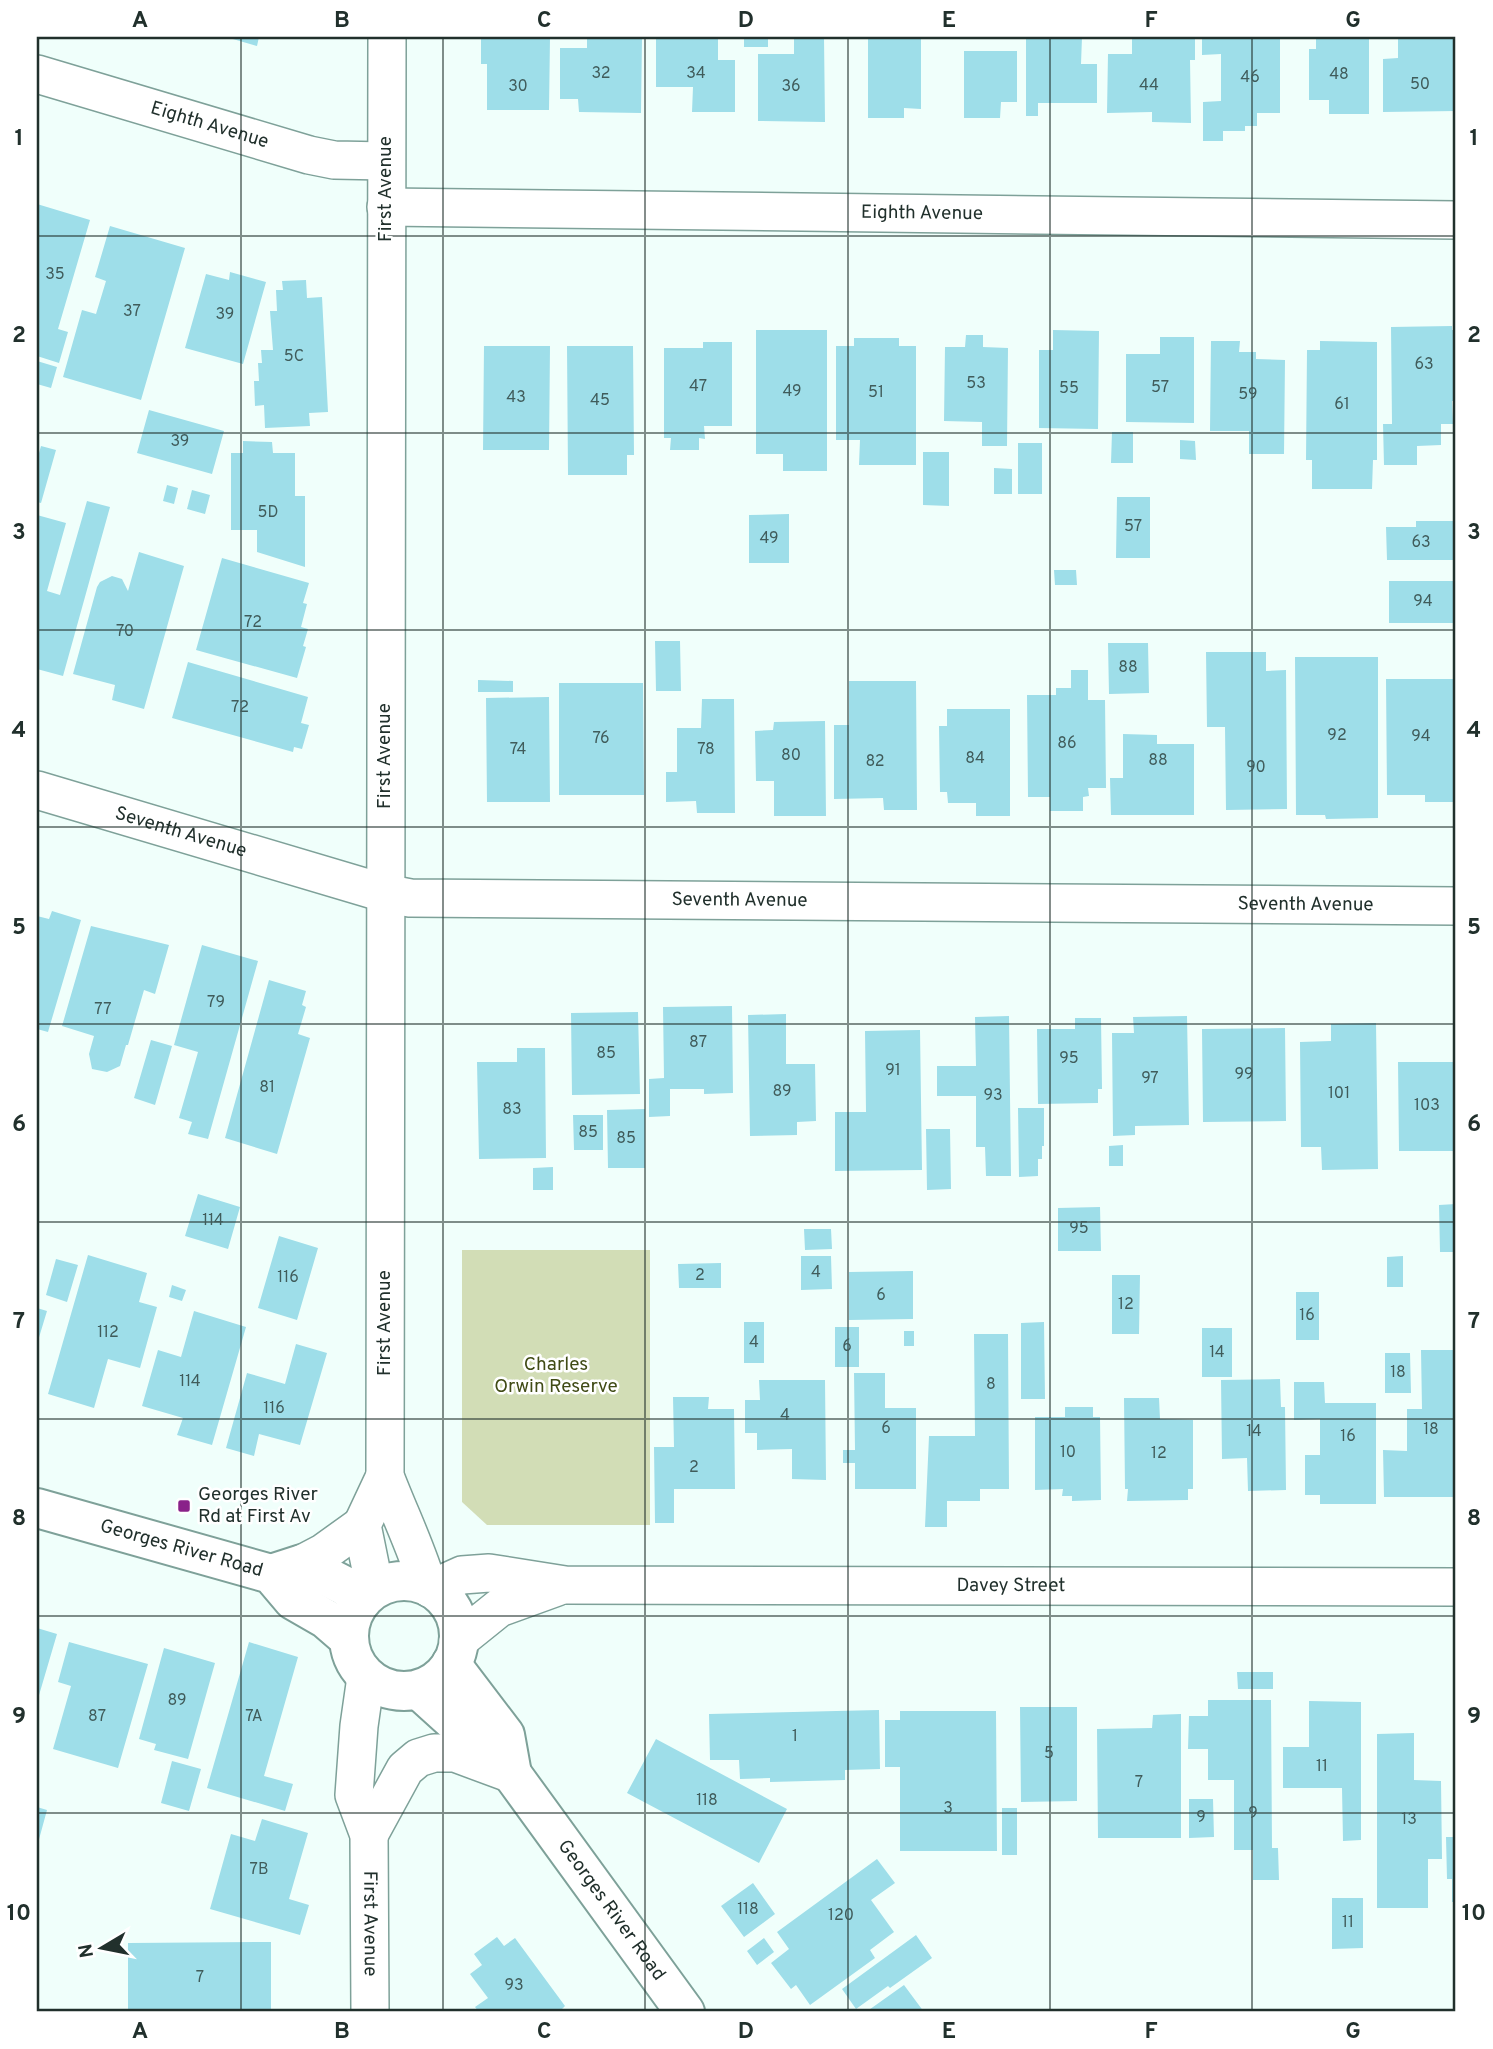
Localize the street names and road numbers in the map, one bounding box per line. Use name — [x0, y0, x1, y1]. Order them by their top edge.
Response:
street label: Eighth Avenue — [148, 96, 271, 154]
street label: First Avenue — [374, 136, 398, 242]
street label: Eighth Avenue — [861, 201, 983, 226]
street label: First Avenue — [373, 703, 397, 809]
street label: Seventh Avenue — [112, 802, 249, 864]
street label: Seventh Avenue — [671, 888, 808, 913]
street label: Seventh Avenue — [1237, 892, 1374, 917]
street label: First Avenue — [373, 1270, 397, 1376]
street label: Georges River Road — [97, 1514, 266, 1583]
street label: Davey Street — [956, 1574, 1065, 1598]
street label: Georges River Road — [552, 1835, 670, 1986]
street label: First Avenue — [357, 1871, 382, 1977]

